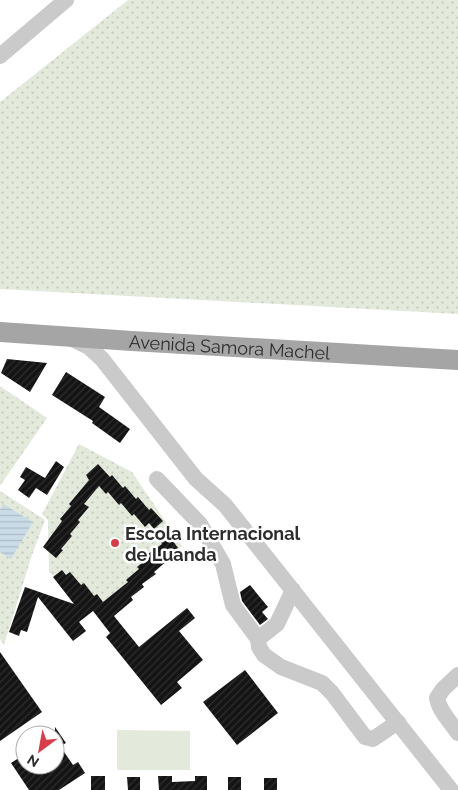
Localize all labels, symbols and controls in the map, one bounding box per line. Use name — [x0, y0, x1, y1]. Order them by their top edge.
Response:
street label: Avenida Samora Machel — [128, 330, 331, 363]
place label: Escola Internacional de Luanda — [125, 523, 301, 565]
marker: Escola Internacional de Luanda — [109, 537, 121, 549]
north arrow — [15, 725, 65, 775]
text: N — [24, 751, 42, 771]

